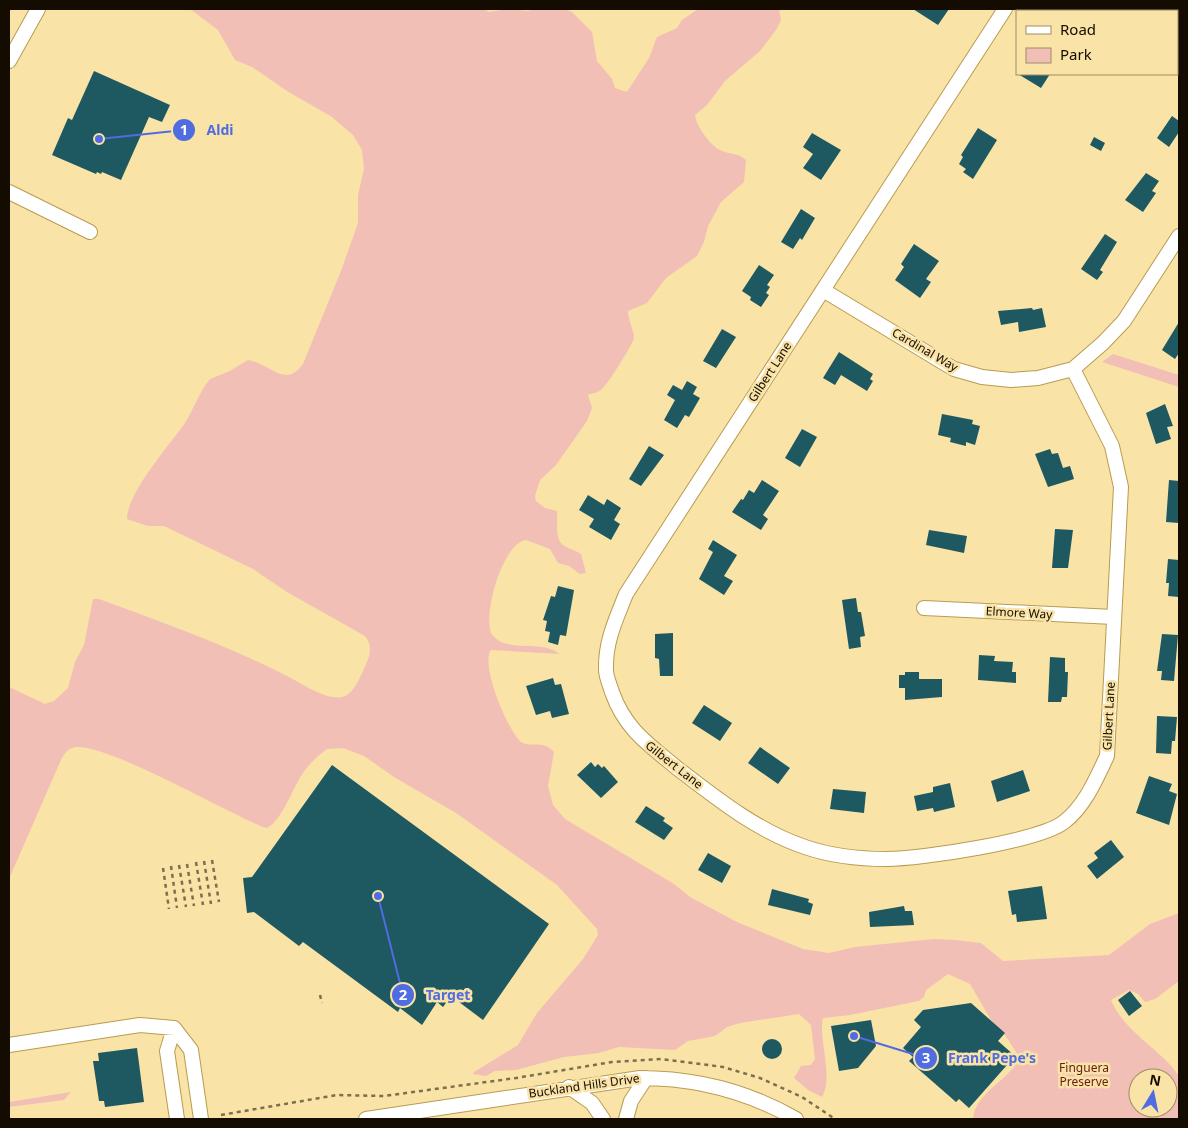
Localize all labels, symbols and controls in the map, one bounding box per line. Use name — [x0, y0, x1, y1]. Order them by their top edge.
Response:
legend — [1016, 10, 1178, 75]
text: Road — [1060, 19, 1096, 39]
text: Park — [1060, 44, 1092, 64]
callout: Aldi — [172, 115, 244, 144]
text: 1 — [180, 119, 188, 139]
text: Aldi — [207, 120, 233, 139]
street label: Cardinal Way — [889, 324, 962, 376]
street label: Gilbert Lane — [744, 338, 796, 405]
street label: Elmore Way — [985, 602, 1054, 623]
street label: Gilbert Lane — [1098, 681, 1119, 751]
street label: Gilbert Lane — [642, 737, 707, 793]
callout: Target — [391, 981, 480, 1010]
text: 2 — [399, 984, 408, 1004]
text: Target — [426, 985, 470, 1004]
callout: Frank Pepe's — [913, 1044, 1046, 1073]
text: 3 — [922, 1047, 930, 1067]
text: Frank Pepe's — [948, 1048, 1036, 1067]
park label: Finguera Preserve — [1059, 1059, 1109, 1090]
north arrow — [1128, 1068, 1178, 1118]
street label: Buckland Hills Drive — [527, 1069, 641, 1102]
text: N — [1148, 1069, 1163, 1090]

